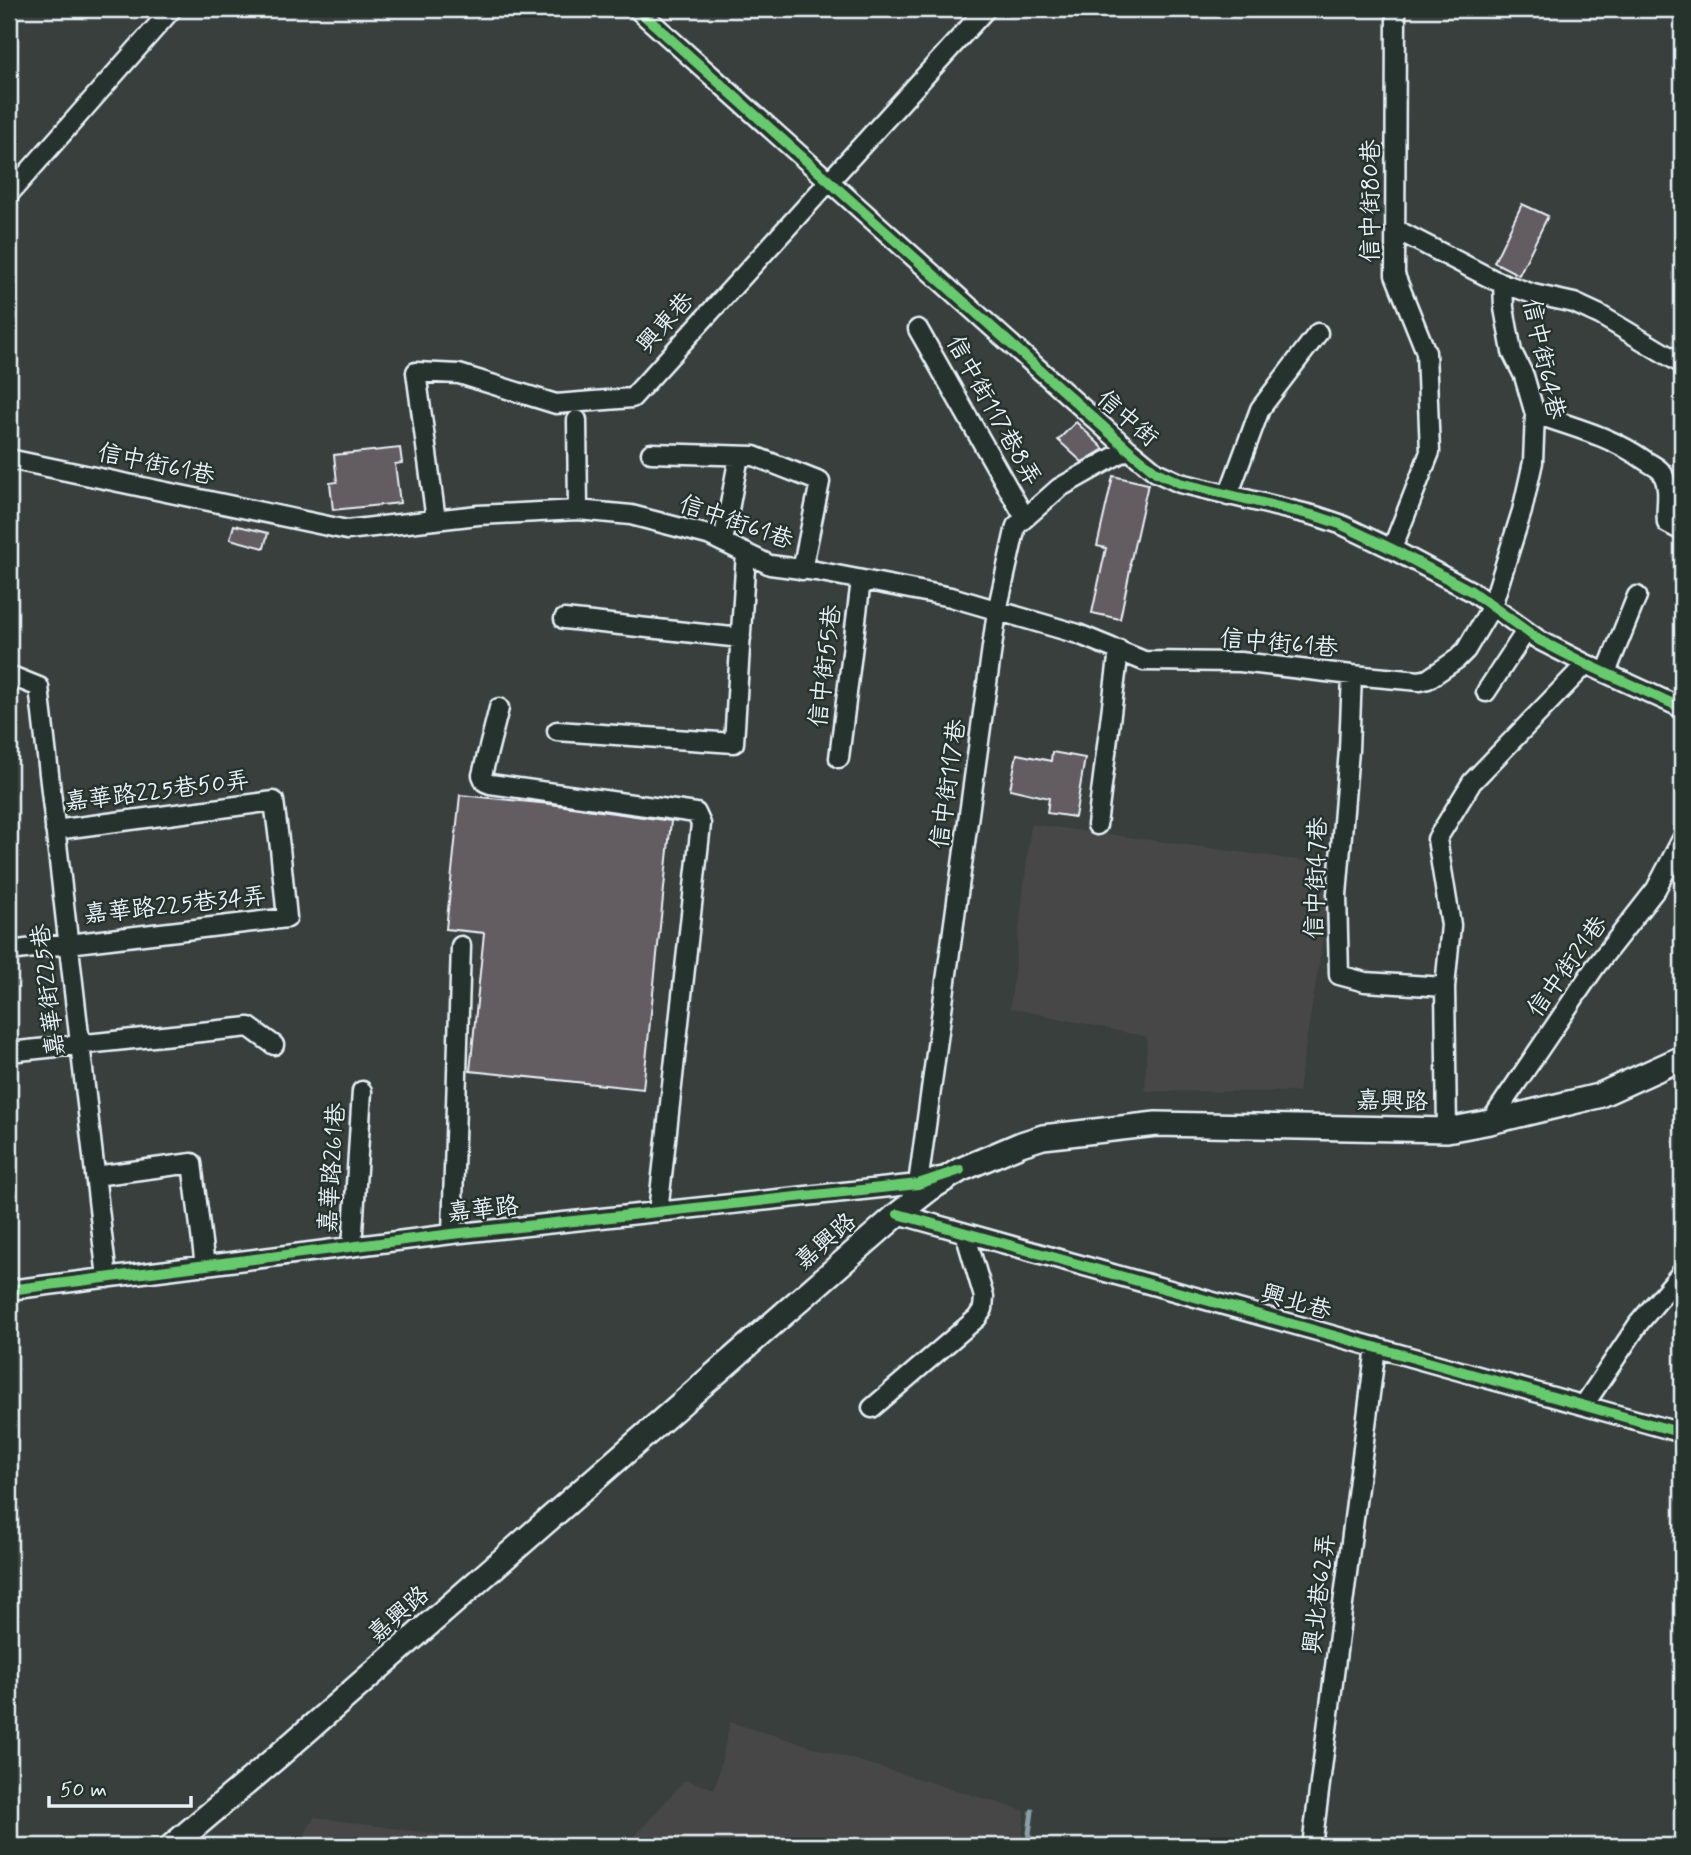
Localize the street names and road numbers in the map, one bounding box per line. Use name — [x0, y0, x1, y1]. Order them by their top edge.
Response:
street label: 信中街80巷 — [1356, 139, 1387, 263]
street label: 興東巷 — [630, 286, 702, 360]
street label: 信中街64巷 — [1515, 296, 1571, 422]
street label: 信中街117巷8弄 — [939, 330, 1047, 492]
street label: 信中街 — [1090, 384, 1164, 454]
street label: 信中街61巷 — [95, 438, 217, 492]
street label: 信中街61巷 — [675, 489, 797, 557]
street label: 信中街55巷 — [803, 603, 849, 729]
street label: 信中街61巷 — [1219, 623, 1339, 665]
street label: 信中街117巷 — [925, 717, 973, 851]
street label: 嘉華路225巷50弄 — [63, 765, 251, 819]
street label: 信中街47巷 — [1299, 816, 1335, 940]
street label: 嘉華路225巷34弄 — [82, 881, 268, 931]
street label: 信中街21巷 — [1521, 910, 1615, 1024]
street label: 嘉華街225巷 — [25, 922, 73, 1058]
street label: 嘉興路 — [1356, 1086, 1428, 1118]
street label: 嘉華路261巷 — [313, 1102, 353, 1234]
street label: 嘉華路 — [446, 1191, 520, 1229]
street label: 嘉興路 — [789, 1207, 863, 1277]
street label: 興北巷 — [1257, 1278, 1335, 1328]
street label: 興北巷62弄 — [1297, 1532, 1343, 1656]
street label: 嘉興路 — [362, 1580, 436, 1650]

